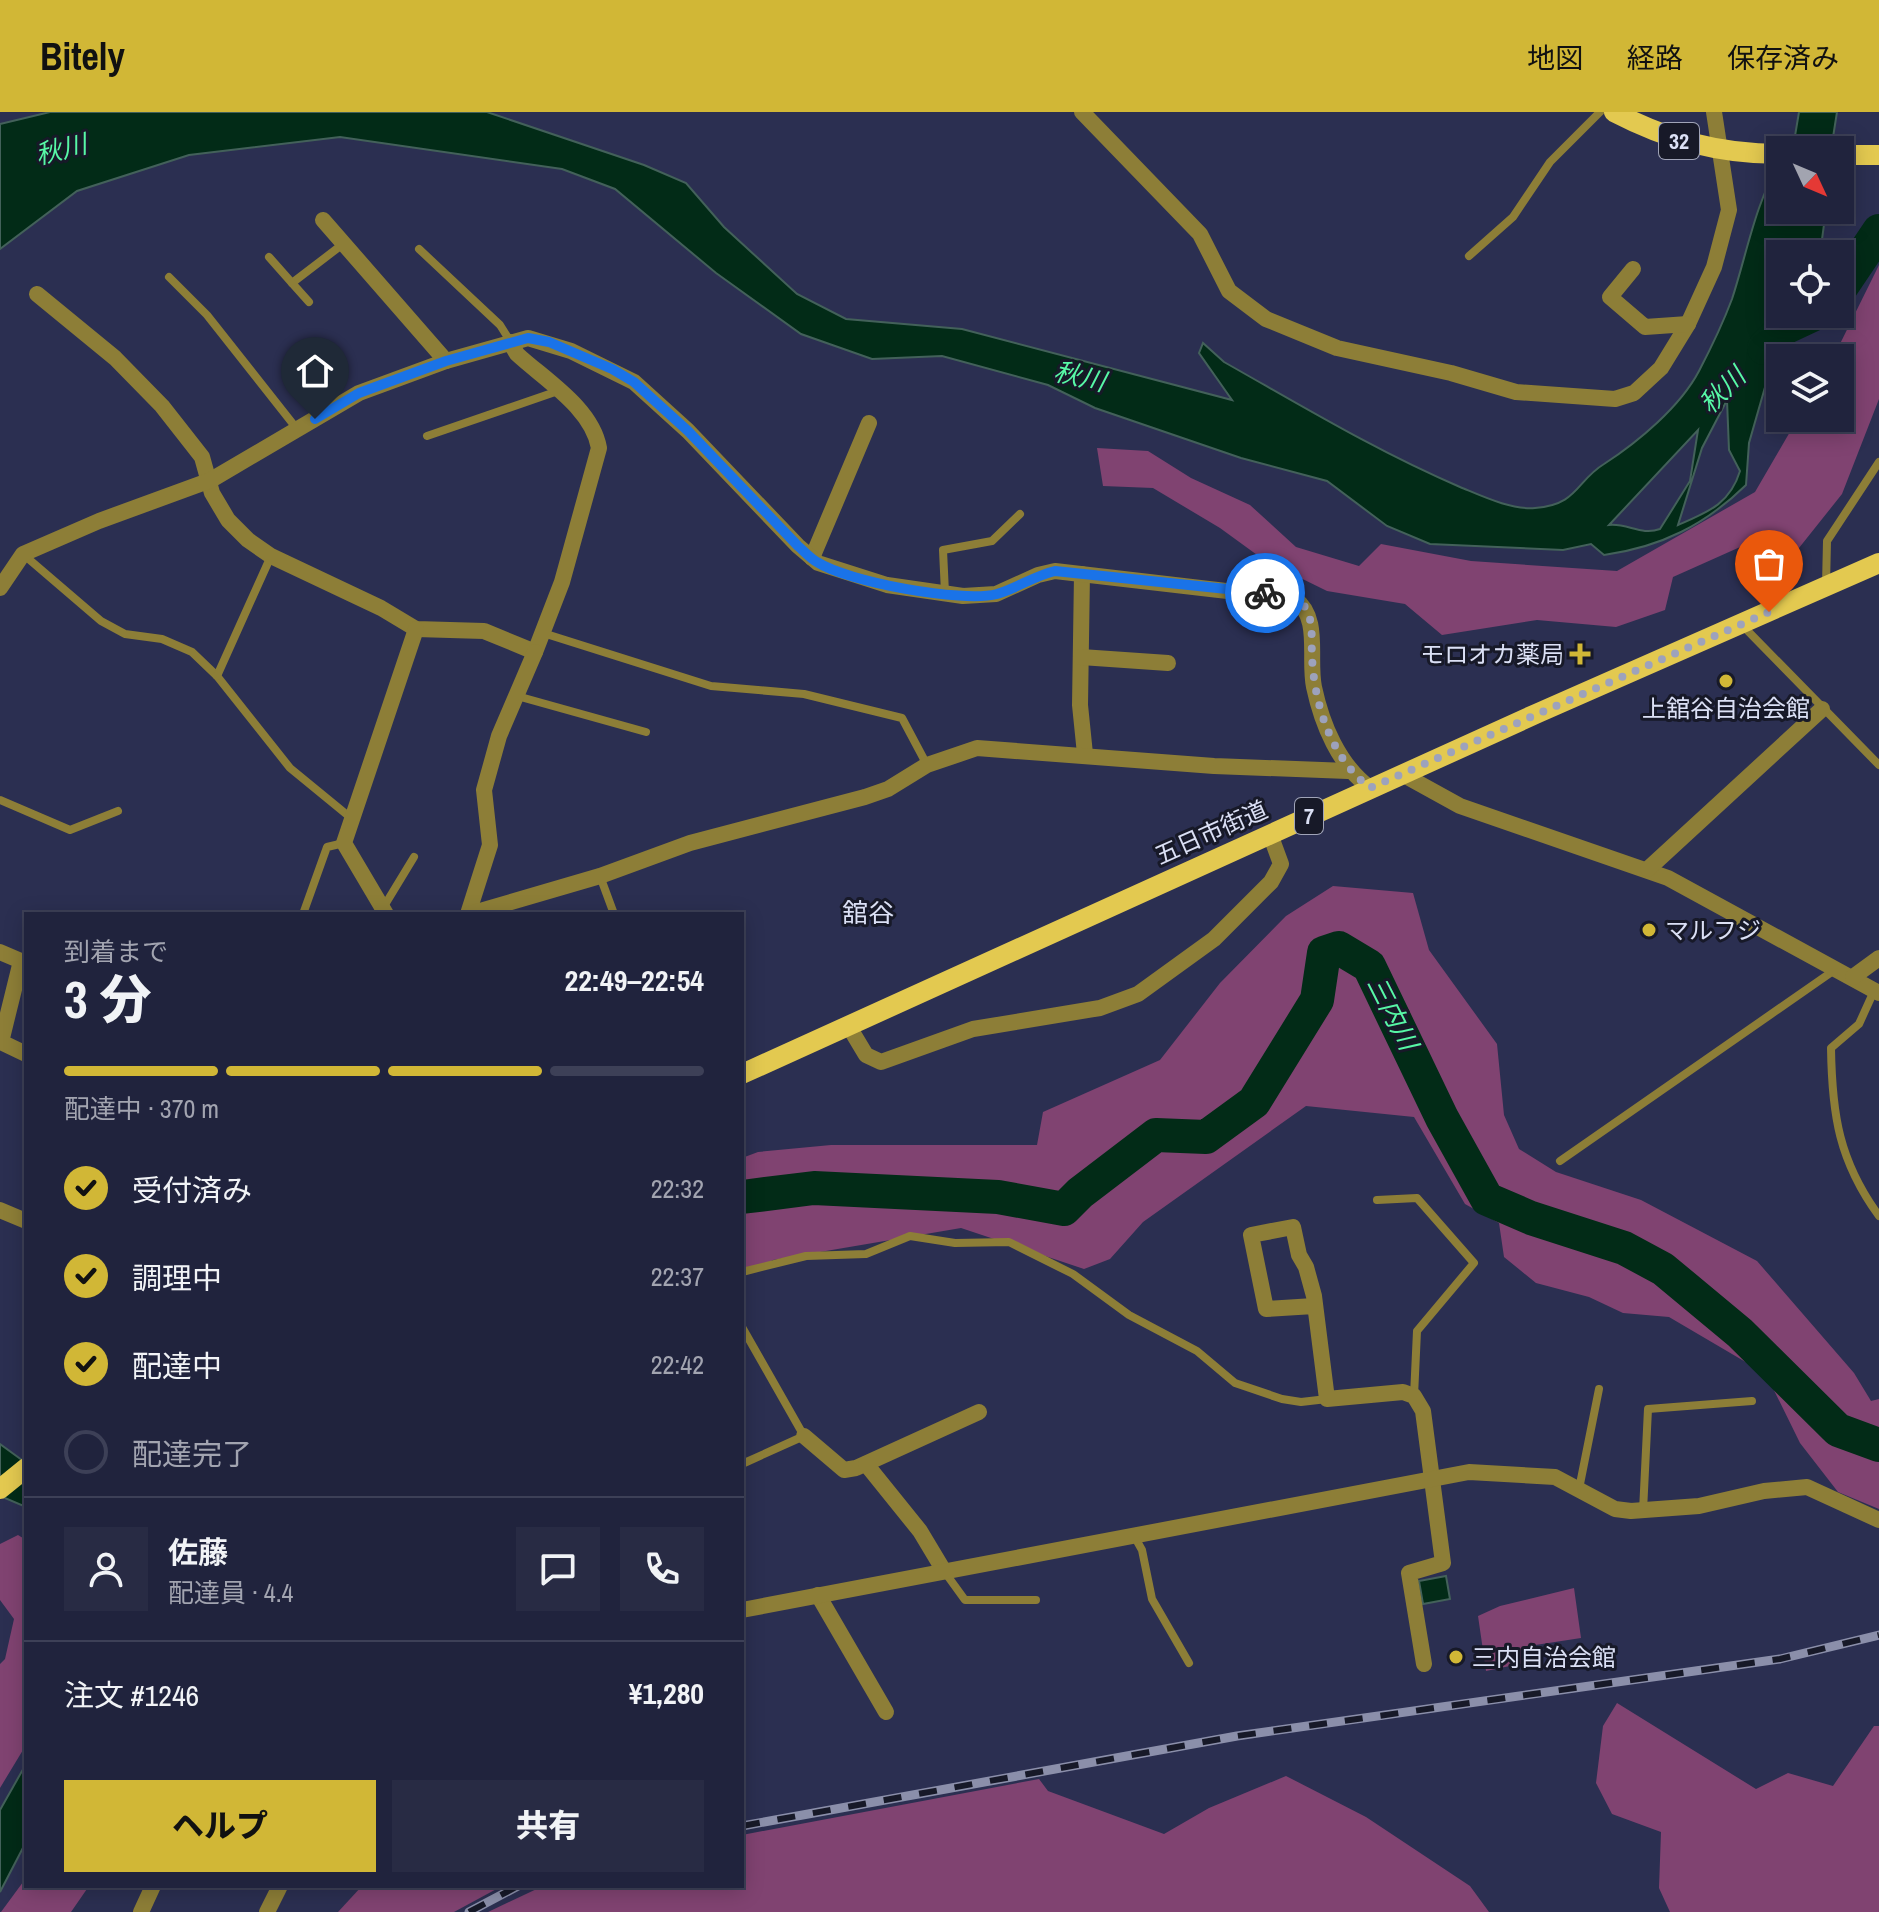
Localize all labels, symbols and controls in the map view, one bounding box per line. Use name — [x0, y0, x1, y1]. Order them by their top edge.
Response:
text: Bitely — [40, 31, 125, 82]
text: 地図 — [1527, 39, 1583, 77]
text: 経路 — [1627, 39, 1683, 77]
text: 保存済み — [1727, 39, 1839, 77]
road number: 32 — [1659, 123, 1699, 159]
water label: 秋川 — [32, 125, 93, 172]
north arrow — [1766, 136, 1854, 224]
map controls — [1766, 136, 1854, 432]
button: locate — [1766, 240, 1854, 328]
pin — [281, 337, 349, 419]
button: layers — [1766, 344, 1854, 432]
icon: home — [293, 349, 337, 393]
water label: 秋川 — [1051, 353, 1112, 400]
water label: 秋川 — [1691, 357, 1755, 421]
pin — [1735, 530, 1803, 612]
icon: bag — [1747, 542, 1791, 586]
courier — [1225, 553, 1305, 633]
icon: bike — [1243, 571, 1287, 615]
place label: モロオカ薬局 — [1420, 638, 1564, 670]
marker: モロオカ薬局 — [1571, 645, 1589, 663]
marker: 上舘谷自治会館 — [1717, 672, 1735, 690]
place label: 上舘谷自治会館 — [1642, 692, 1810, 724]
street label: 五日市街道 — [1150, 793, 1272, 871]
road number: 7 — [1295, 798, 1323, 834]
district label: 舘谷 — [842, 895, 894, 930]
place label: マルフジ — [1665, 914, 1761, 946]
marker: マルフジ — [1640, 921, 1658, 939]
text: 到着まで — [64, 934, 168, 969]
text: 22:49–22:54 — [565, 960, 704, 1000]
text: 3 分 — [64, 964, 152, 1034]
water label: 三内川 — [1360, 970, 1428, 1058]
text: 配達中 · 370 m — [64, 1091, 219, 1126]
icon: check — [64, 1166, 108, 1210]
text: 受付済み — [132, 1170, 252, 1210]
text: 22:32 — [651, 1171, 704, 1206]
icon: check — [64, 1254, 108, 1298]
text: 調理中 — [132, 1258, 222, 1298]
text: 22:37 — [651, 1259, 704, 1294]
icon: check — [64, 1342, 108, 1386]
text: 配達中 — [132, 1346, 222, 1386]
text: 22:42 — [651, 1347, 704, 1382]
text: 配達完了 — [132, 1434, 252, 1474]
button: person — [64, 1527, 148, 1611]
button: chat — [516, 1527, 600, 1611]
button: phone — [620, 1527, 704, 1611]
text: 佐藤 — [168, 1532, 228, 1572]
text: 配達員 · 4.4 — [168, 1575, 293, 1610]
place label: 三内自治会館 — [1472, 1641, 1616, 1673]
marker: 三内自治会館 — [1447, 1648, 1465, 1666]
text: ¥1,280 — [629, 1673, 704, 1713]
text: 注文 #1246 — [64, 1675, 199, 1715]
button: ヘルプ — [64, 1780, 376, 1872]
button: 共有 — [392, 1780, 704, 1872]

